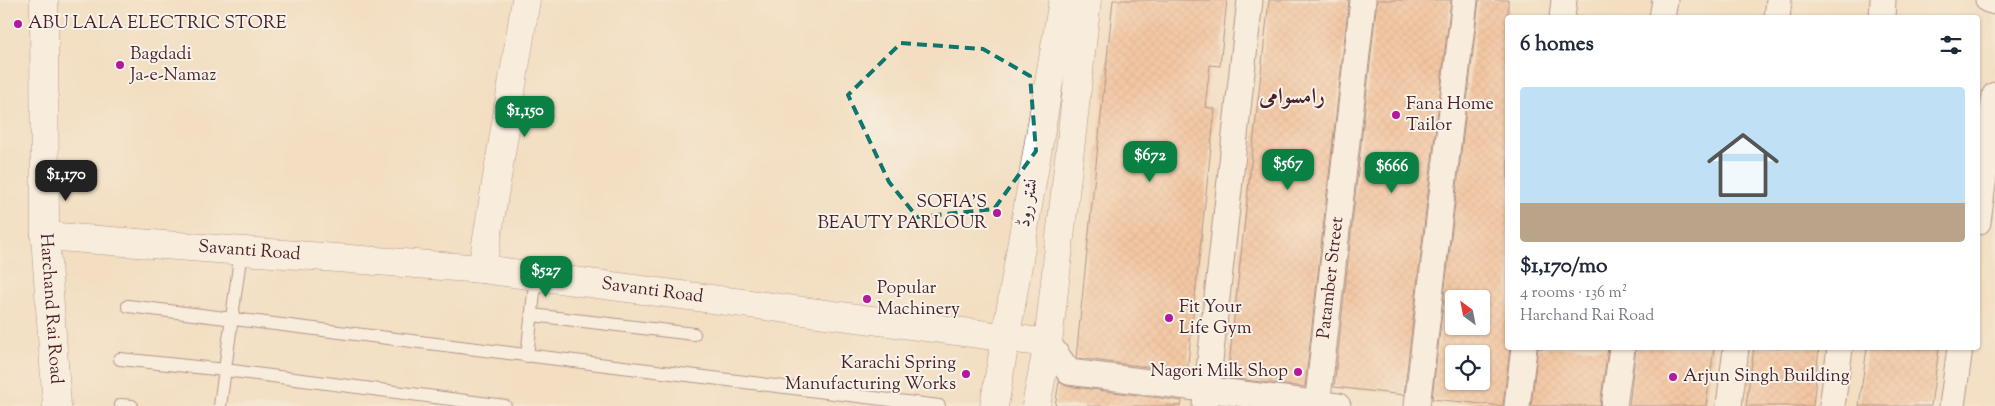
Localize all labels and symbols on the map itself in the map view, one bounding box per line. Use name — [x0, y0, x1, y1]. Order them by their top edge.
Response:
place label: ABU LALA ELECTRIC STORE — [28, 11, 287, 37]
marker: ABU LALA ELECTRIC STORE — [12, 18, 24, 30]
place label: Bagdadi Ja-e-Namaz — [129, 42, 216, 89]
marker: Bagdadi Ja-e-Namaz — [114, 59, 126, 71]
district label: رامسوامی — [1258, 82, 1325, 114]
place label: Fana Home Tailor — [1406, 92, 1494, 139]
pin: $1,150 — [484, 96, 566, 138]
marker: Fana Home Tailor — [1390, 109, 1402, 121]
pin: $672 — [1120, 140, 1180, 183]
pin: $567 — [1258, 148, 1318, 191]
pin: $666 — [1362, 152, 1422, 194]
pin: $1,170 — [25, 160, 107, 202]
street label: نشتر روڈ — [1012, 177, 1046, 229]
place label: SOFIA'S BEAUTY PARLOUR — [817, 190, 987, 237]
marker: SOFIA'S BEAUTY PARLOUR — [991, 207, 1003, 219]
street label: Patamber Street — [1312, 215, 1351, 340]
street label: Harchand Rai Road — [32, 233, 68, 385]
street label: Savanti Road — [197, 235, 302, 268]
pin: $527 — [516, 256, 576, 298]
street label: Savanti Road — [600, 272, 705, 311]
place label: Popular Machinery — [877, 276, 960, 323]
north arrow — [1445, 290, 1490, 335]
marker: Popular Machinery — [861, 293, 873, 305]
place label: Fit Your Life Gym — [1179, 295, 1252, 342]
marker: Fit Your Life Gym — [1163, 312, 1175, 324]
place label: Karachi Spring Manufacturing Works — [785, 351, 956, 398]
place label: Nagori Milk Shop — [1150, 359, 1288, 385]
place label: Arjun Singh Building — [1683, 364, 1850, 390]
marker: Nagori Milk Shop — [1292, 366, 1304, 378]
marker: Karachi Spring Manufacturing Works — [960, 368, 972, 380]
marker: Arjun Singh Building — [1667, 371, 1679, 383]

